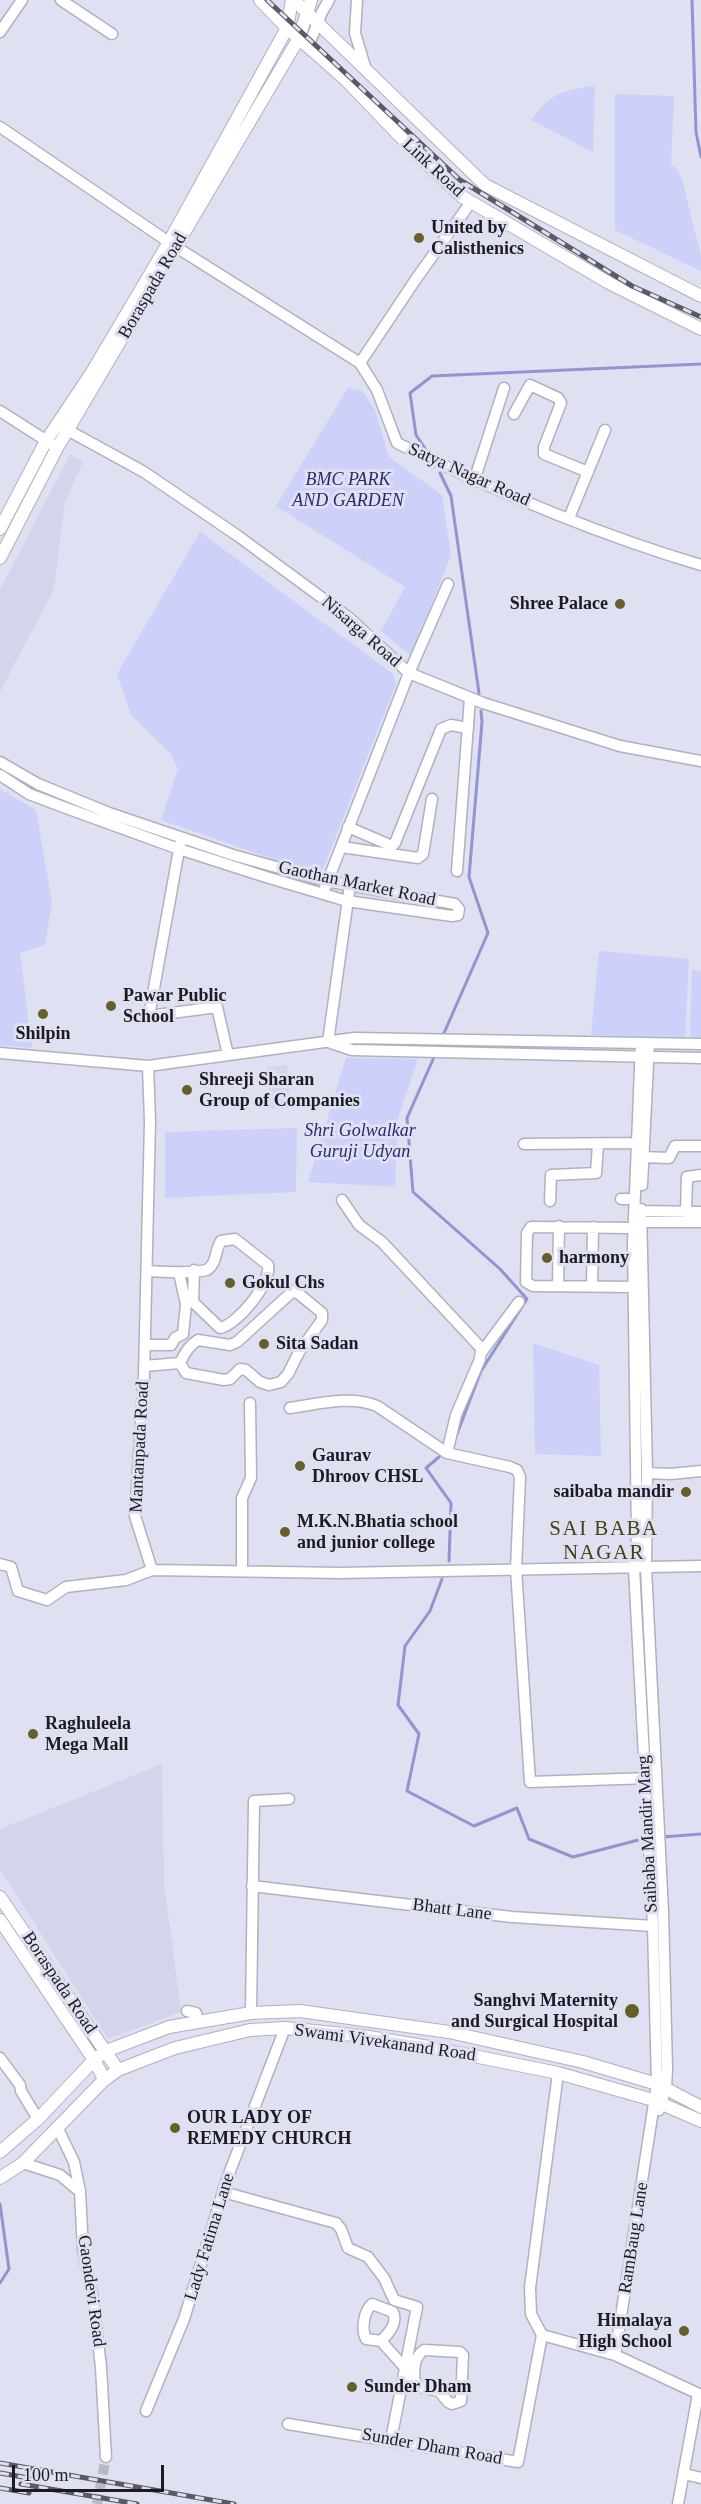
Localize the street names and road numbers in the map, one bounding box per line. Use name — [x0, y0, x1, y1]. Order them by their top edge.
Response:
street label: Link Road — [398, 134, 468, 202]
street label: Boraspada Road — [114, 229, 192, 343]
street label: Satya Nagar Road — [405, 439, 533, 511]
street label: Nisarga Road — [317, 592, 405, 672]
street label: Gaothan Market Road — [277, 857, 437, 911]
street label: Mantanpada Road — [126, 1381, 154, 1513]
street label: Saibaba Mandir Marg — [633, 1755, 663, 1913]
street label: Bhatt Lane — [411, 1894, 493, 1926]
street label: Boraspada Road — [17, 1928, 101, 2038]
street label: Swami Vivekanand Road — [293, 2020, 477, 2066]
street label: Lady Fatima Lane — [180, 2171, 240, 2303]
street label: RamBaug Lane — [615, 2181, 653, 2295]
street label: Gaondevi Road — [72, 2234, 110, 2348]
street label: Sunder Dham Road — [360, 2424, 504, 2470]

